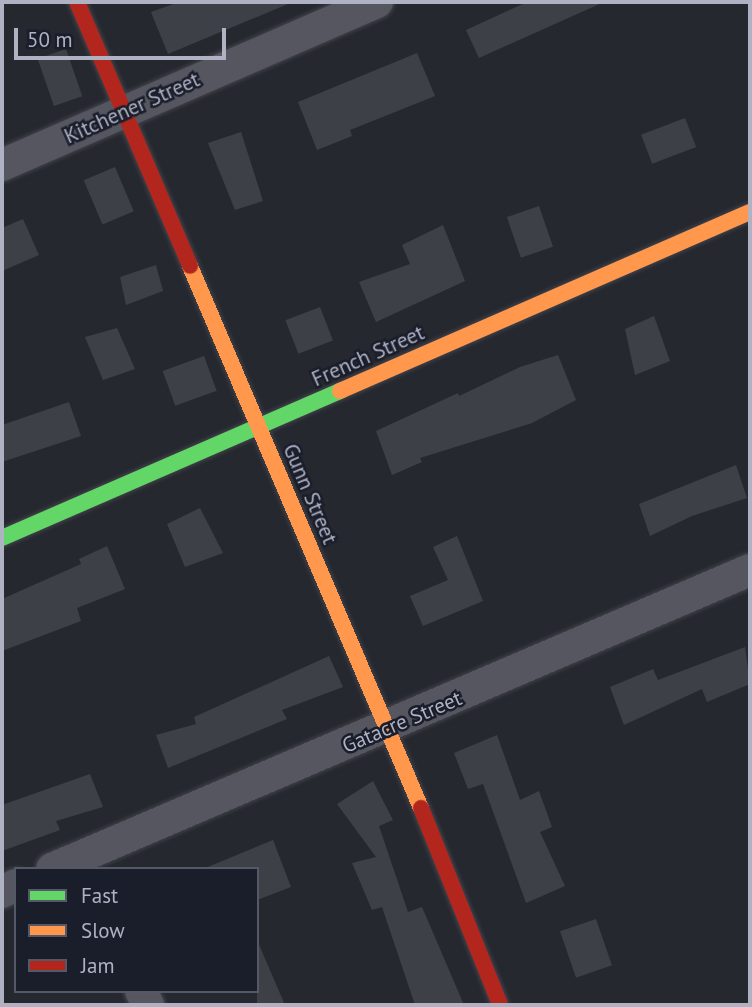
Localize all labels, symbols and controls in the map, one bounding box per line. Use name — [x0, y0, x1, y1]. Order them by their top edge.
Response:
scale bar — [18, 14, 229, 58]
text: 50 m — [27, 26, 73, 53]
street label: Kitchener Street — [60, 67, 204, 149]
street label: French Street — [308, 320, 428, 392]
street label: Gunn Street — [278, 440, 342, 548]
street label: Gatacre Street — [338, 686, 466, 758]
legend — [14, 867, 259, 993]
text: Fast — [81, 882, 118, 909]
text: Slow — [81, 917, 125, 944]
text: Jam — [81, 952, 115, 979]

